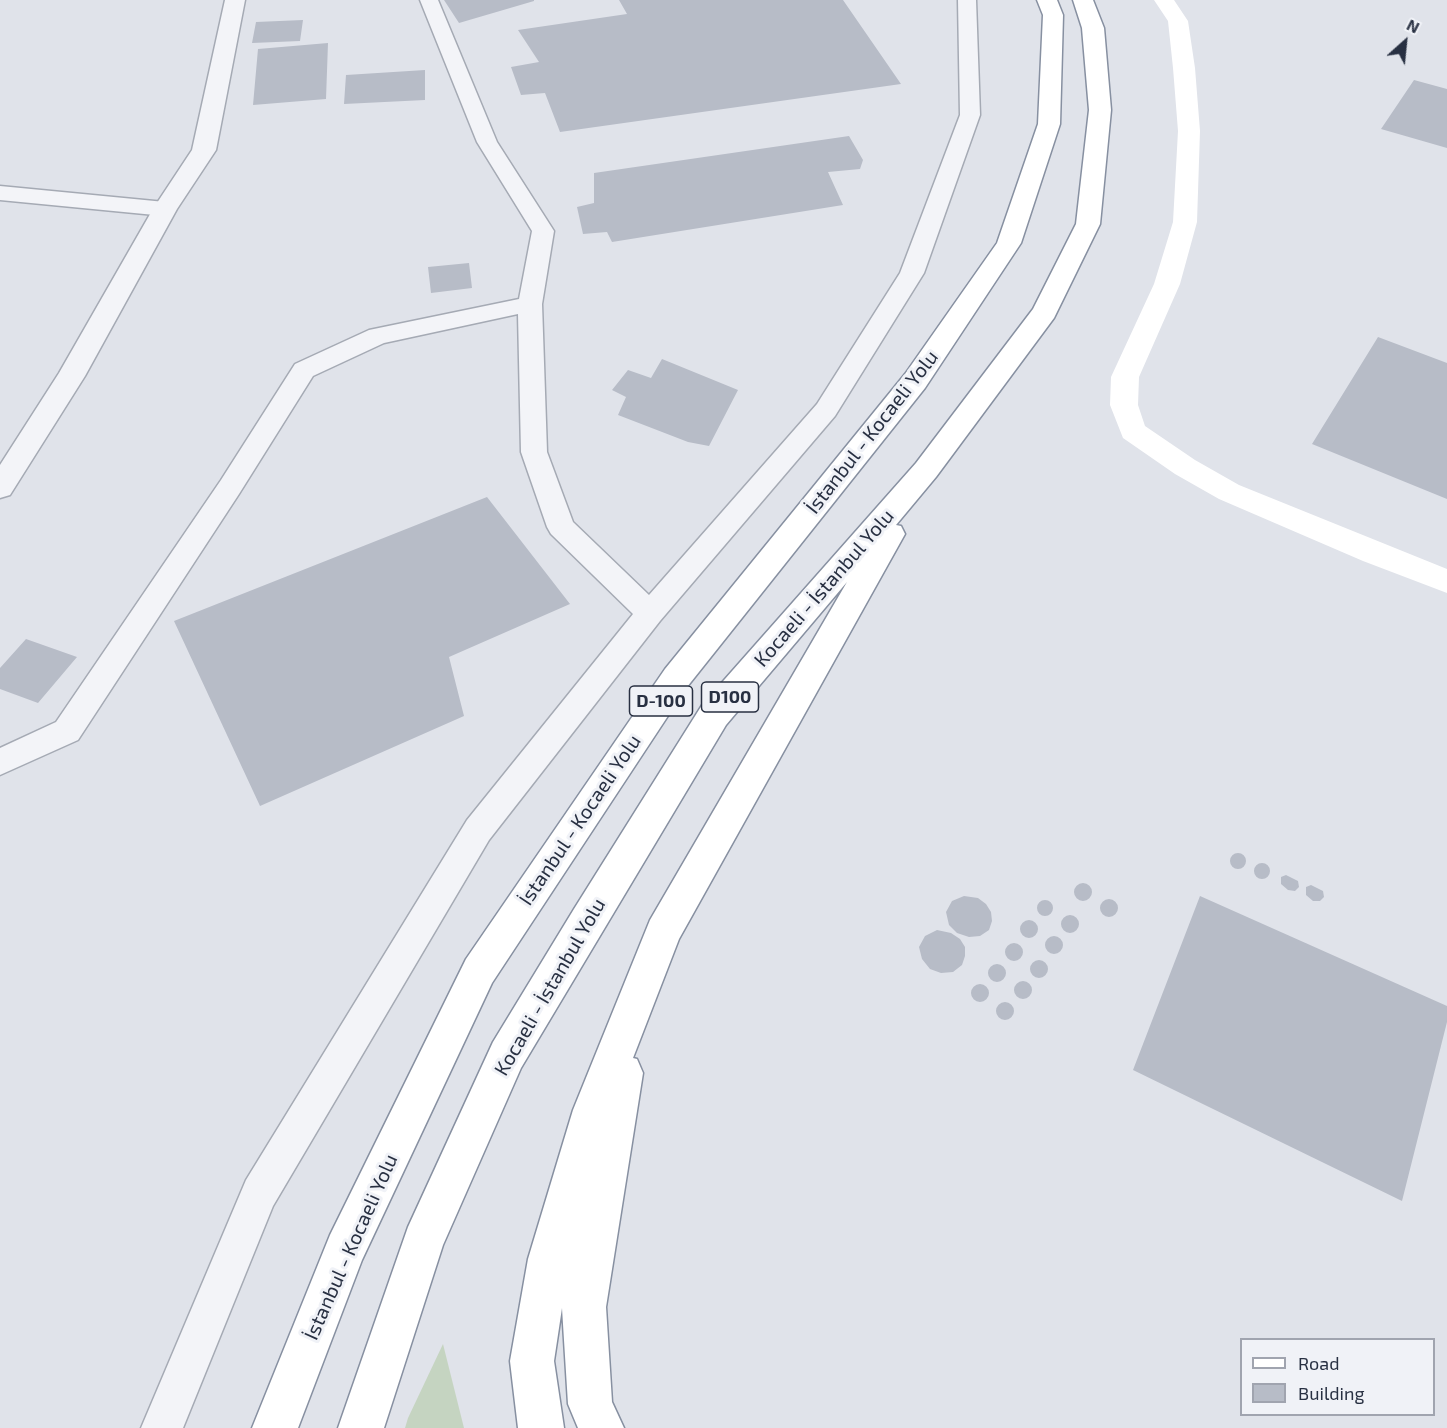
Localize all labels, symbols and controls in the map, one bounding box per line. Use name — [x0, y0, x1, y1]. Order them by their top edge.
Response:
north arrow — [1375, 12, 1435, 72]
text: N — [1404, 14, 1423, 37]
street label: İstanbul - Kocaeli Yolu — [801, 345, 943, 519]
street label: Kocaeli - İstanbul Yolu — [749, 504, 899, 672]
road number: D100 — [702, 682, 758, 712]
road number: D-100 — [630, 686, 692, 716]
street label: İstanbul - Kocaeli Yolu — [514, 730, 646, 910]
street label: Kocaeli - İstanbul Yolu — [489, 894, 611, 1080]
street label: İstanbul - Kocaeli Yolu — [299, 1150, 403, 1344]
legend — [1240, 1338, 1435, 1416]
text: Road — [1298, 1352, 1339, 1374]
text: Building — [1298, 1382, 1365, 1404]

